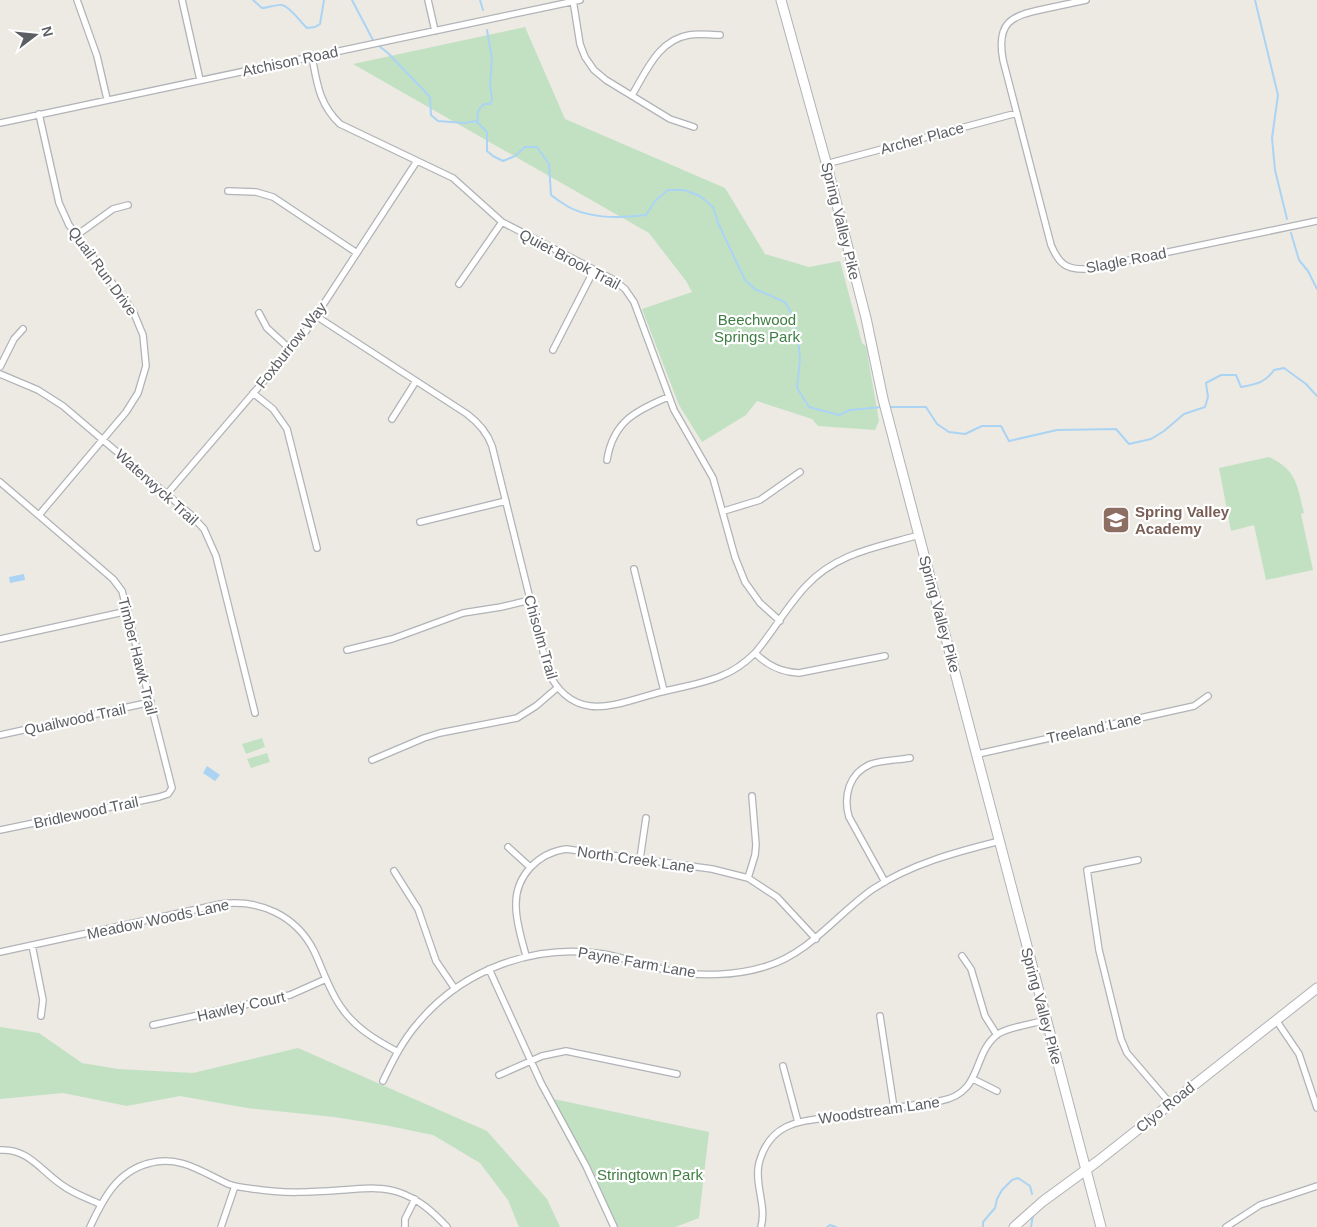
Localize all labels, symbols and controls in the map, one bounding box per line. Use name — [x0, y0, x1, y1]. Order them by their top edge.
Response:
north arrow — [10, 10, 60, 60]
text: N — [38, 24, 57, 38]
street label: Atchison Road — [241, 43, 339, 79]
street label: Archer Place — [878, 119, 966, 157]
street label: Spring Valley Pike — [818, 160, 864, 282]
street label: Quail Run Drive — [65, 223, 141, 319]
street label: Quiet Brook Trail — [517, 225, 623, 293]
street label: Slagle Road — [1084, 244, 1168, 276]
street label: Foxburrow Way — [252, 298, 330, 391]
park label: Beechwood Springs Park — [714, 311, 800, 345]
street label: Waterwyck Trail — [112, 445, 202, 529]
place label: Spring Valley Academy — [1135, 503, 1230, 537]
school or university icon: Spring Valley Academy — [1101, 505, 1131, 535]
street label: Spring Valley Pike — [916, 554, 964, 674]
street label: Chisolm Trail — [521, 593, 561, 681]
street label: Timber Hawk Trail — [115, 596, 161, 716]
street label: Quailwood Trail — [23, 700, 127, 738]
street label: Treeland Lane — [1045, 710, 1143, 746]
street label: Bridlewood Trail — [32, 793, 140, 831]
street label: North Creek Lane — [576, 842, 696, 876]
street label: Meadow Woods Lane — [85, 896, 231, 942]
street label: Payne Farm Lane — [577, 943, 697, 981]
street label: Spring Valley Pike — [1018, 946, 1066, 1066]
street label: Hawley Court — [195, 987, 288, 1024]
street label: Clyo Road — [1132, 1078, 1198, 1136]
street label: Woodstream Lane — [817, 1093, 941, 1127]
park label: Stringtown Park — [597, 1166, 703, 1183]

